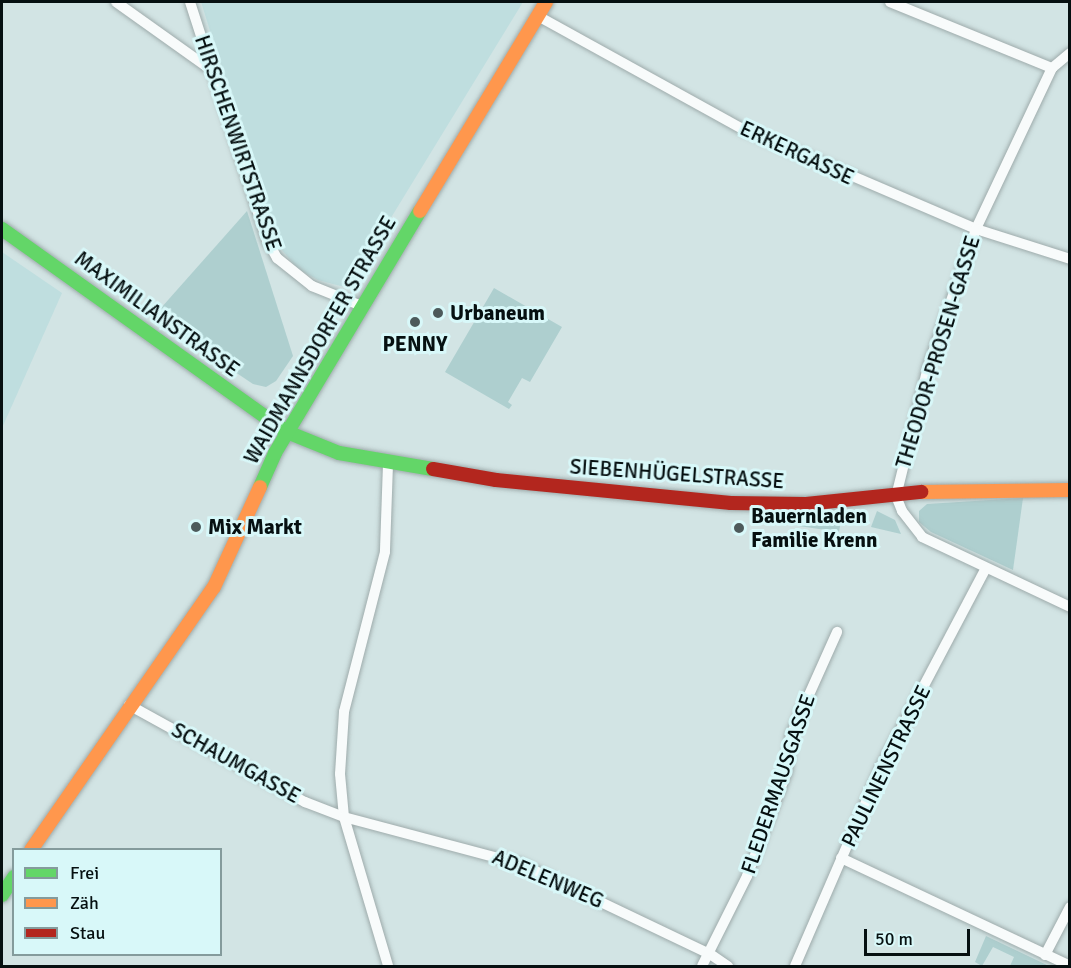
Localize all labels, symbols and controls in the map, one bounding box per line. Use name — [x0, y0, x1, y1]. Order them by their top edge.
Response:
street label: HIRSCHENWIRTSTRASSE — [189, 32, 287, 254]
street label: ERKERGASSE — [736, 116, 858, 190]
street label: WAIDMANNSDORFER STRASSE — [239, 212, 401, 468]
street label: THEODOR-PROSEN-GASSE — [891, 233, 985, 471]
street label: MAXIMILIANSTRASSE — [70, 246, 244, 382]
place label: Urbaneum — [450, 300, 545, 326]
marker: Urbaneum — [431, 306, 445, 320]
marker: PENNY — [408, 315, 422, 329]
place label: PENNY — [382, 331, 448, 357]
street label: SIEBENHÜGELSTRASSE — [569, 454, 785, 494]
place label: Bauernladen Familie Krenn — [751, 503, 878, 553]
place label: Mix Markt — [208, 514, 302, 540]
marker: Mix Markt — [189, 520, 203, 534]
marker: Bauernladen Familie Krenn — [732, 521, 746, 535]
street label: PAULINENSTRASSE — [836, 681, 936, 851]
street label: FLEDERMAUSGASSE — [735, 691, 821, 877]
street label: SCHAUMGASSE — [167, 717, 305, 809]
street label: ADELENWEG — [489, 844, 607, 914]
legend — [12, 848, 222, 956]
text: Frei — [70, 862, 99, 884]
text: Zäh — [70, 892, 99, 914]
scale bar — [867, 917, 974, 955]
text: Stau — [70, 922, 105, 944]
text: 50 m — [875, 928, 913, 950]

